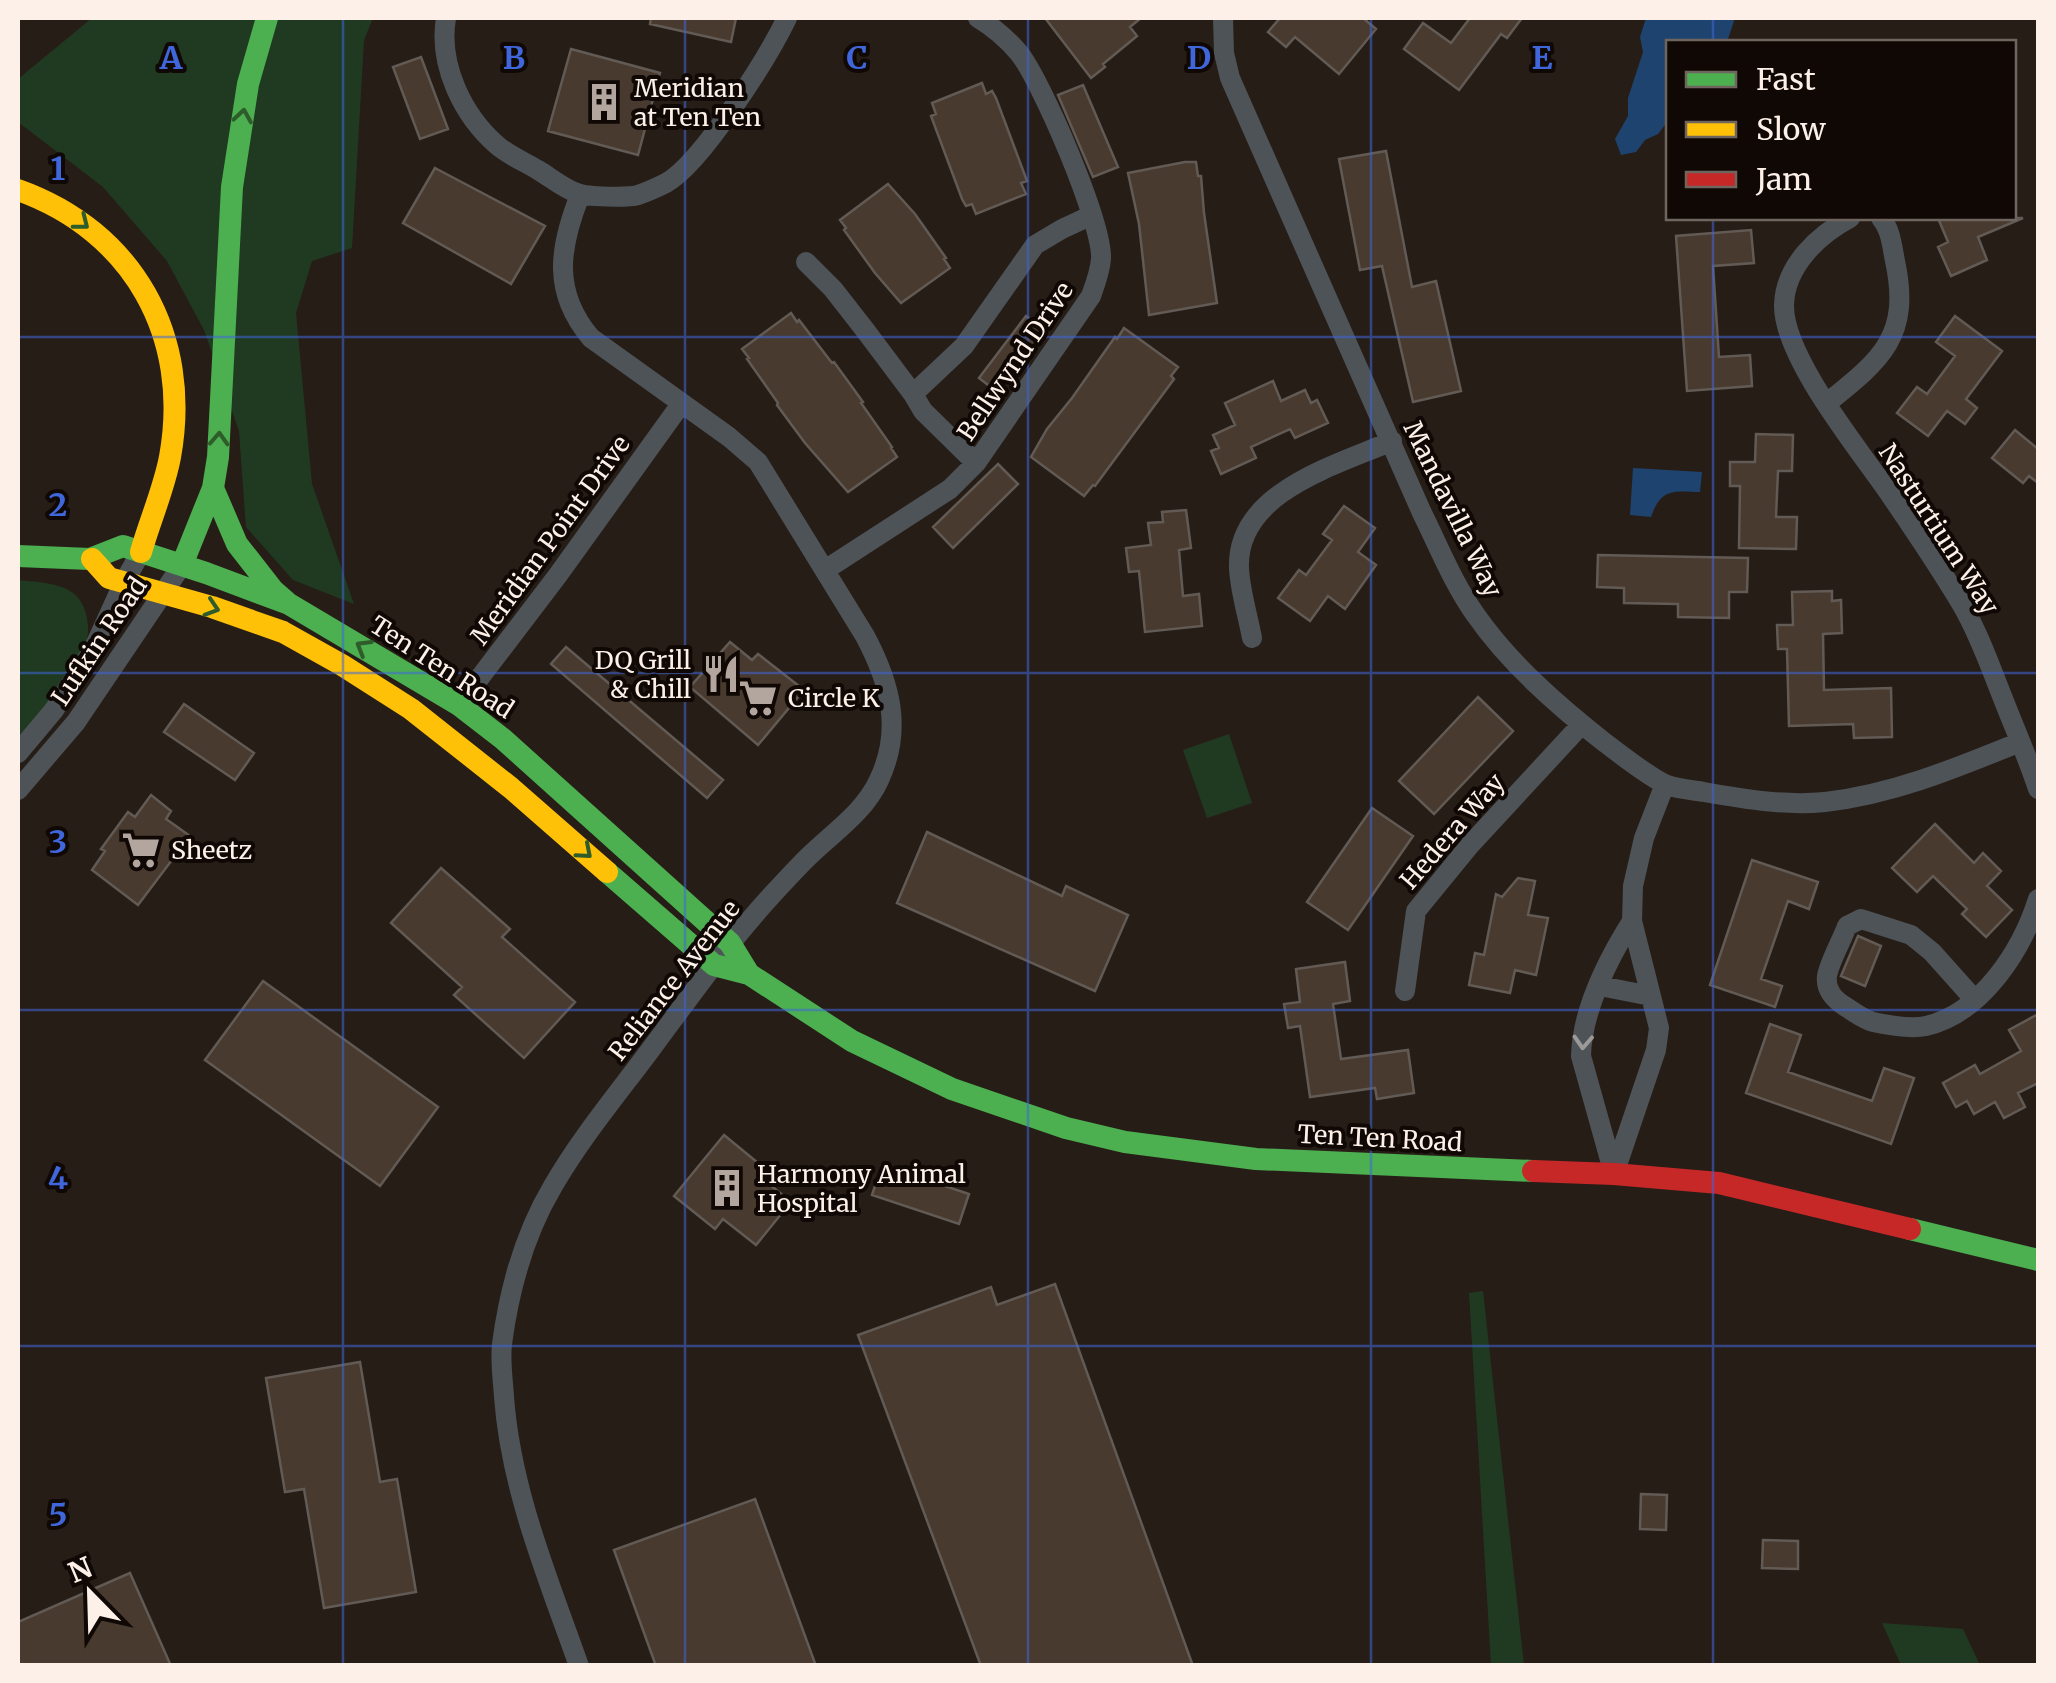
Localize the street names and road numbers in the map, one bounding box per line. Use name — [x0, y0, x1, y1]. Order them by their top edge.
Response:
street label: Bellwynd Drive — [950, 275, 1080, 447]
street label: Mandavilla Way — [1397, 416, 1510, 603]
street label: Meridian Point Drive — [463, 429, 637, 651]
street label: Nasturtium Way — [1872, 438, 2006, 621]
street label: Lufkin Road — [44, 571, 154, 711]
street label: Ten Ten Road — [364, 609, 520, 725]
street label: Hedera Way — [1393, 766, 1511, 896]
street label: Reliance Avenue — [601, 893, 747, 1067]
street label: Ten Ten Road — [1297, 1118, 1463, 1158]

